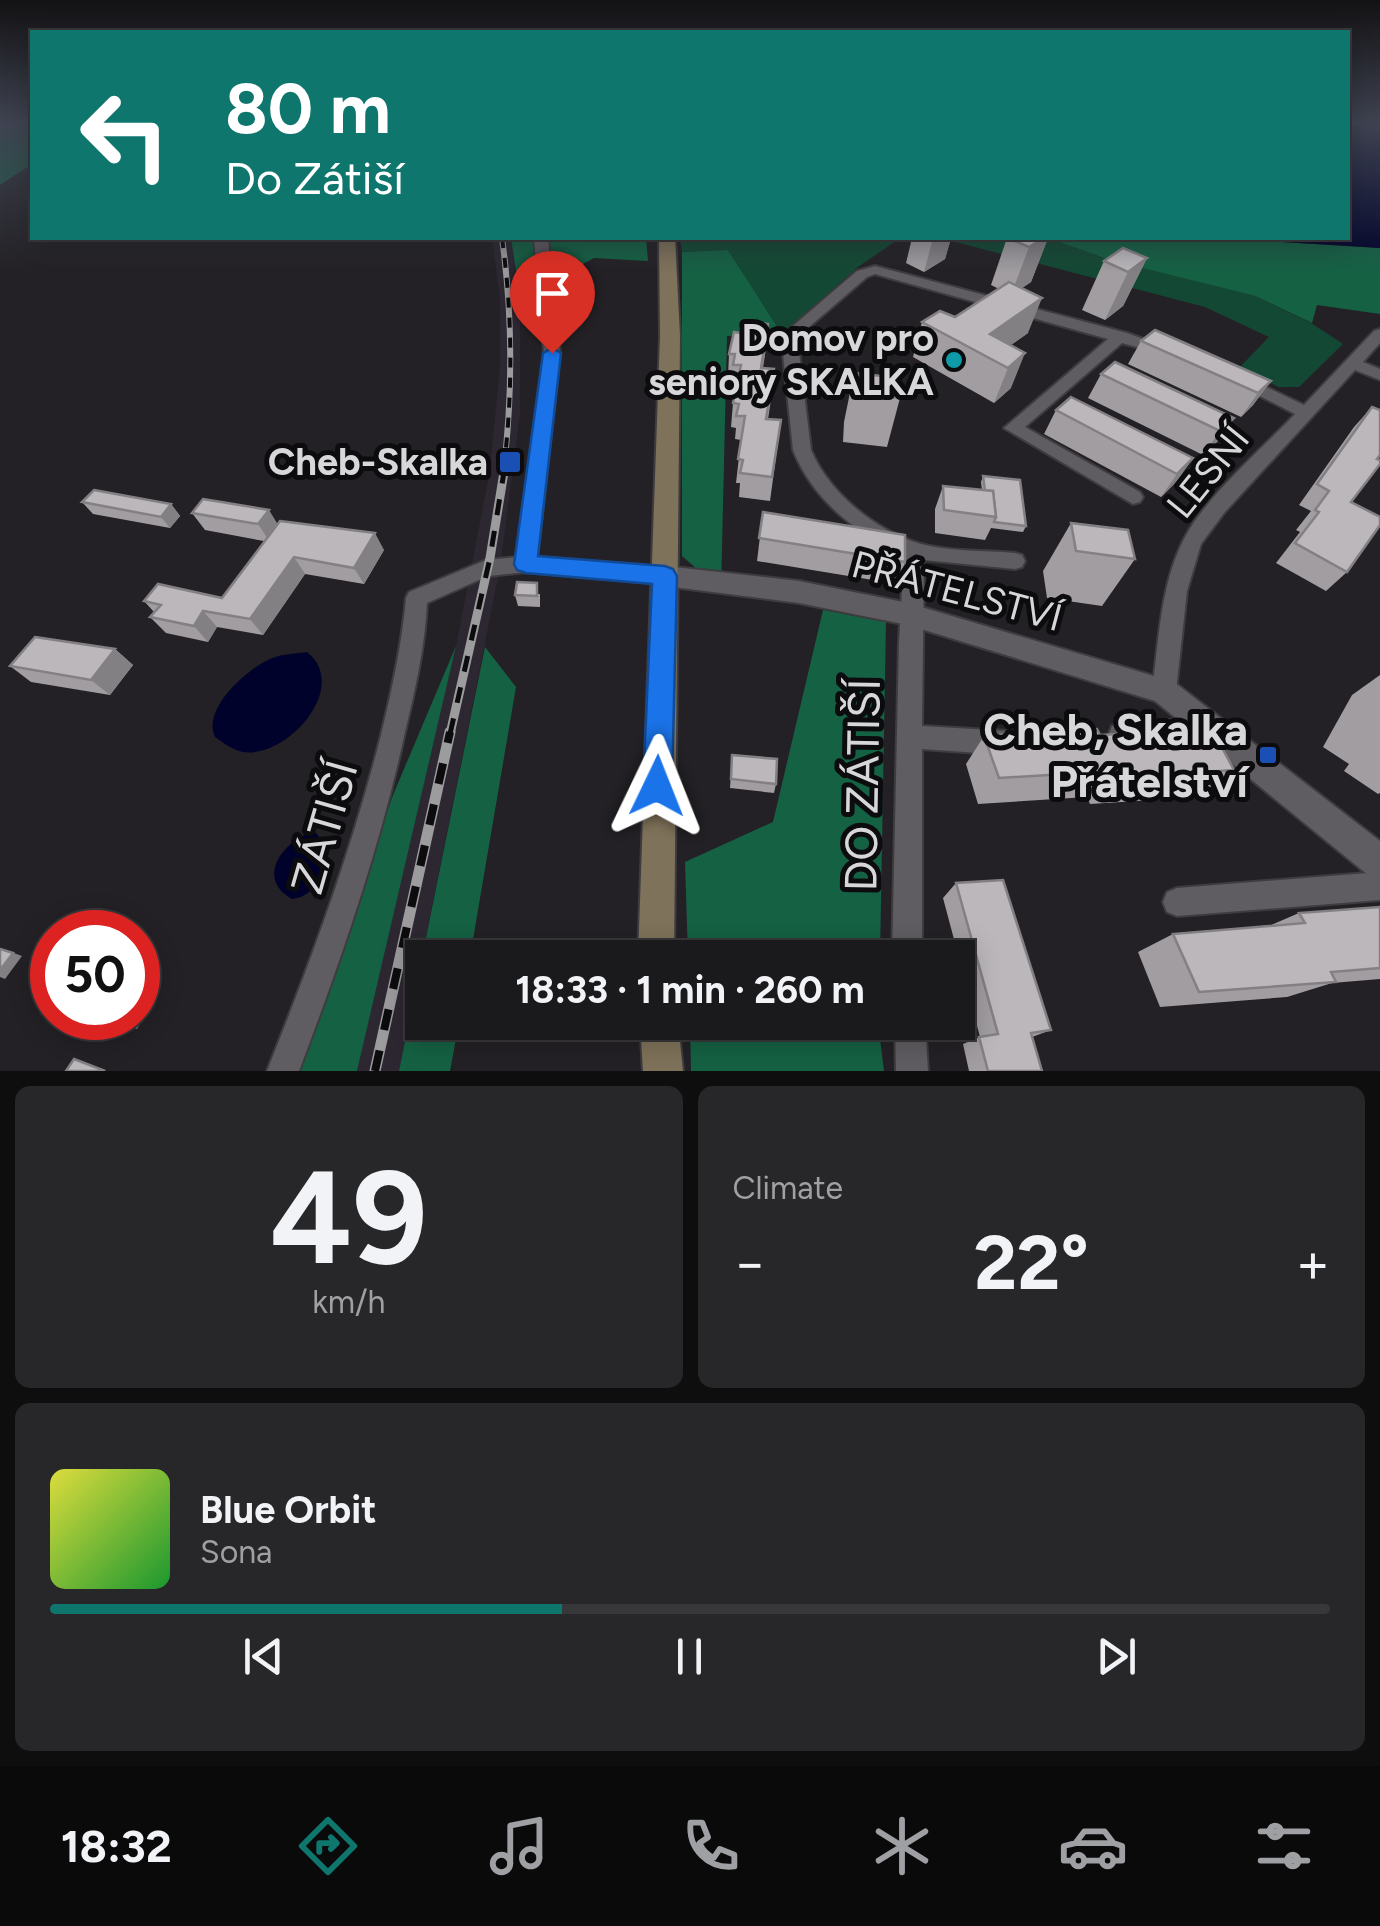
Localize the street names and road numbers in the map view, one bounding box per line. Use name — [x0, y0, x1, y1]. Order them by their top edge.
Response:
street label: LESNÍ — [1157, 416, 1259, 527]
street label: PŘÁTELSTVÍ — [847, 541, 1068, 641]
street label: DO ZÁTIŠÍ — [833, 677, 891, 892]
street label: ZÁTIŠÍ — [279, 753, 369, 900]

